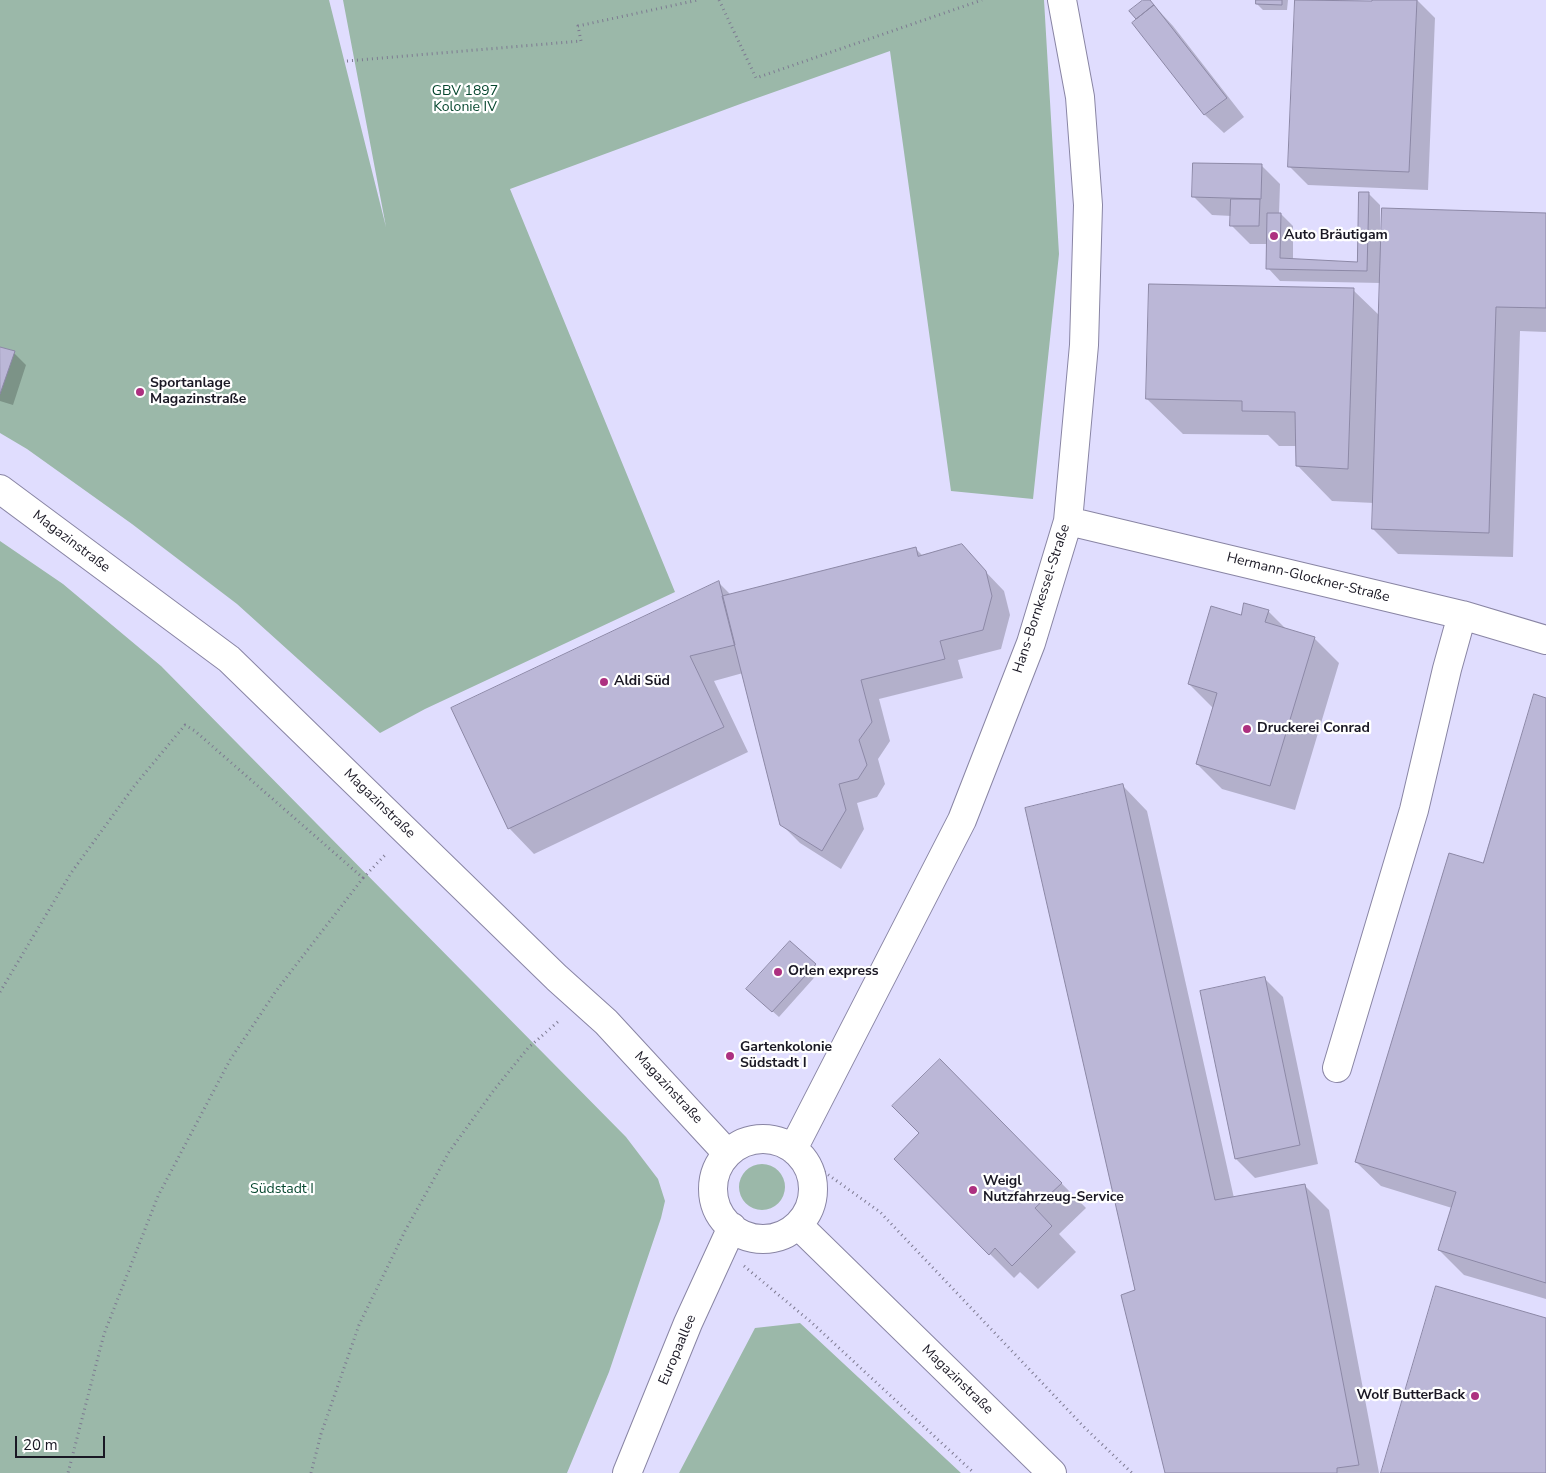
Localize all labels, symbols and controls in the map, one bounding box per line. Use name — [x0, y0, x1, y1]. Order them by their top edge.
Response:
park label: GBV 1897 Kolonie IV — [432, 84, 498, 116]
place label: Auto Bräutigam — [1284, 228, 1388, 244]
marker: Auto Bräutigam — [1268, 230, 1280, 242]
place label: Sportanlage Magazinstraße — [150, 376, 246, 408]
marker: Sportanlage Magazinstraße — [134, 386, 146, 398]
street label: Magazinstraße — [29, 507, 113, 577]
street label: Hans-Bornkessel-Straße — [1010, 522, 1074, 676]
street label: Hermann-Glockner-Straße — [1225, 550, 1391, 606]
place label: Aldi Süd — [614, 674, 670, 690]
marker: Aldi Süd — [598, 676, 610, 688]
place label: Druckerei Conrad — [1257, 721, 1370, 737]
marker: Druckerei Conrad — [1241, 723, 1253, 735]
street label: Magazinstraße — [340, 766, 418, 842]
place label: Orlen express — [788, 964, 879, 980]
marker: Orlen express — [772, 966, 784, 978]
place label: Gartenkolonie Südstadt I — [740, 1040, 832, 1072]
street label: Magazinstraße — [630, 1048, 706, 1128]
marker: Gartenkolonie Südstadt I — [724, 1050, 736, 1062]
place label: Weigl Nutzfahrzeug-Service — [983, 1174, 1124, 1206]
park label: Südstadt I — [250, 1182, 314, 1198]
marker: Weigl Nutzfahrzeug-Service — [967, 1184, 979, 1196]
street label: Europaallee — [656, 1312, 700, 1388]
street label: Magazinstraße — [918, 1342, 996, 1418]
place label: Wolf ButterBack — [1357, 1388, 1465, 1404]
marker: Wolf ButterBack — [1469, 1390, 1481, 1402]
scale bar — [18, 1426, 108, 1458]
text: 20 m — [23, 1435, 58, 1455]

